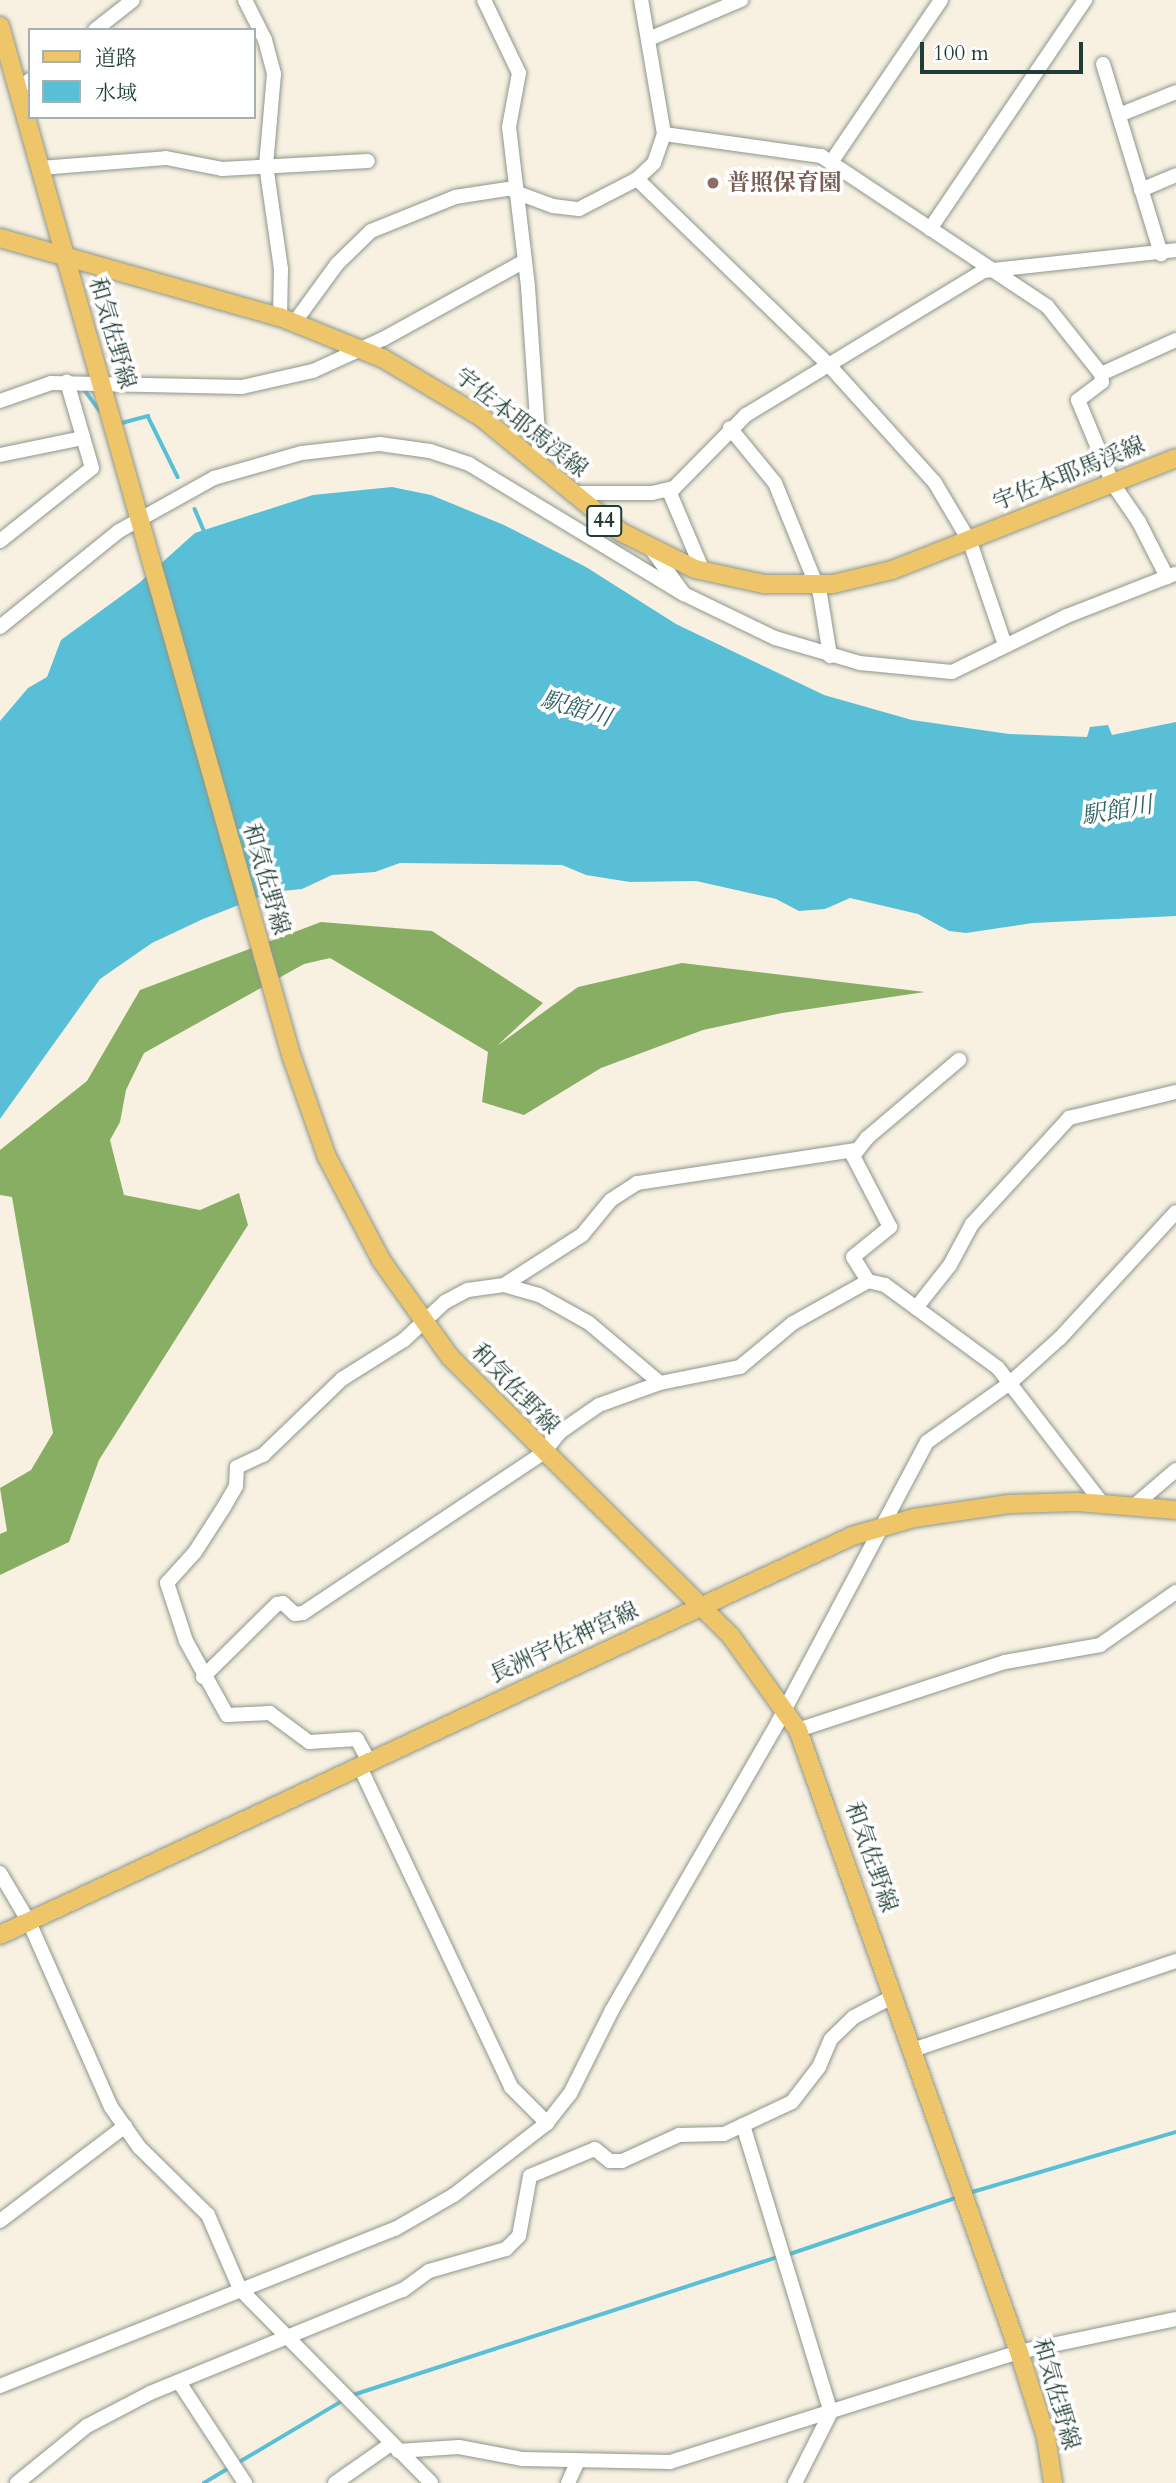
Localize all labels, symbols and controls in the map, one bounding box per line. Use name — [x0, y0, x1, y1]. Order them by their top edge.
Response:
legend — [28, 28, 256, 119]
scale bar — [924, 28, 1087, 72]
text: 100 m — [933, 39, 989, 68]
text: 道路 — [95, 44, 137, 73]
text: 水域 — [95, 79, 137, 108]
place label: 普照保育園 — [727, 169, 842, 197]
marker: 普照保育園 — [705, 175, 721, 191]
street label: 和気佐野線 — [83, 274, 141, 392]
street label: 宇佐本耶馬渓線 — [449, 363, 593, 483]
street label: 宇佐本耶馬渓線 — [989, 431, 1149, 517]
road number: 44 — [585, 504, 623, 538]
water label: 駅館川 — [537, 685, 615, 733]
water label: 駅館川 — [1079, 791, 1155, 831]
street label: 和気佐野線 — [237, 820, 295, 938]
street label: 和気佐野線 — [465, 1338, 565, 1440]
street label: 長洲宇佐神宮線 — [485, 1596, 643, 1690]
street label: 和気佐野線 — [839, 1798, 903, 1916]
street label: 和気佐野線 — [1027, 2335, 1085, 2453]

